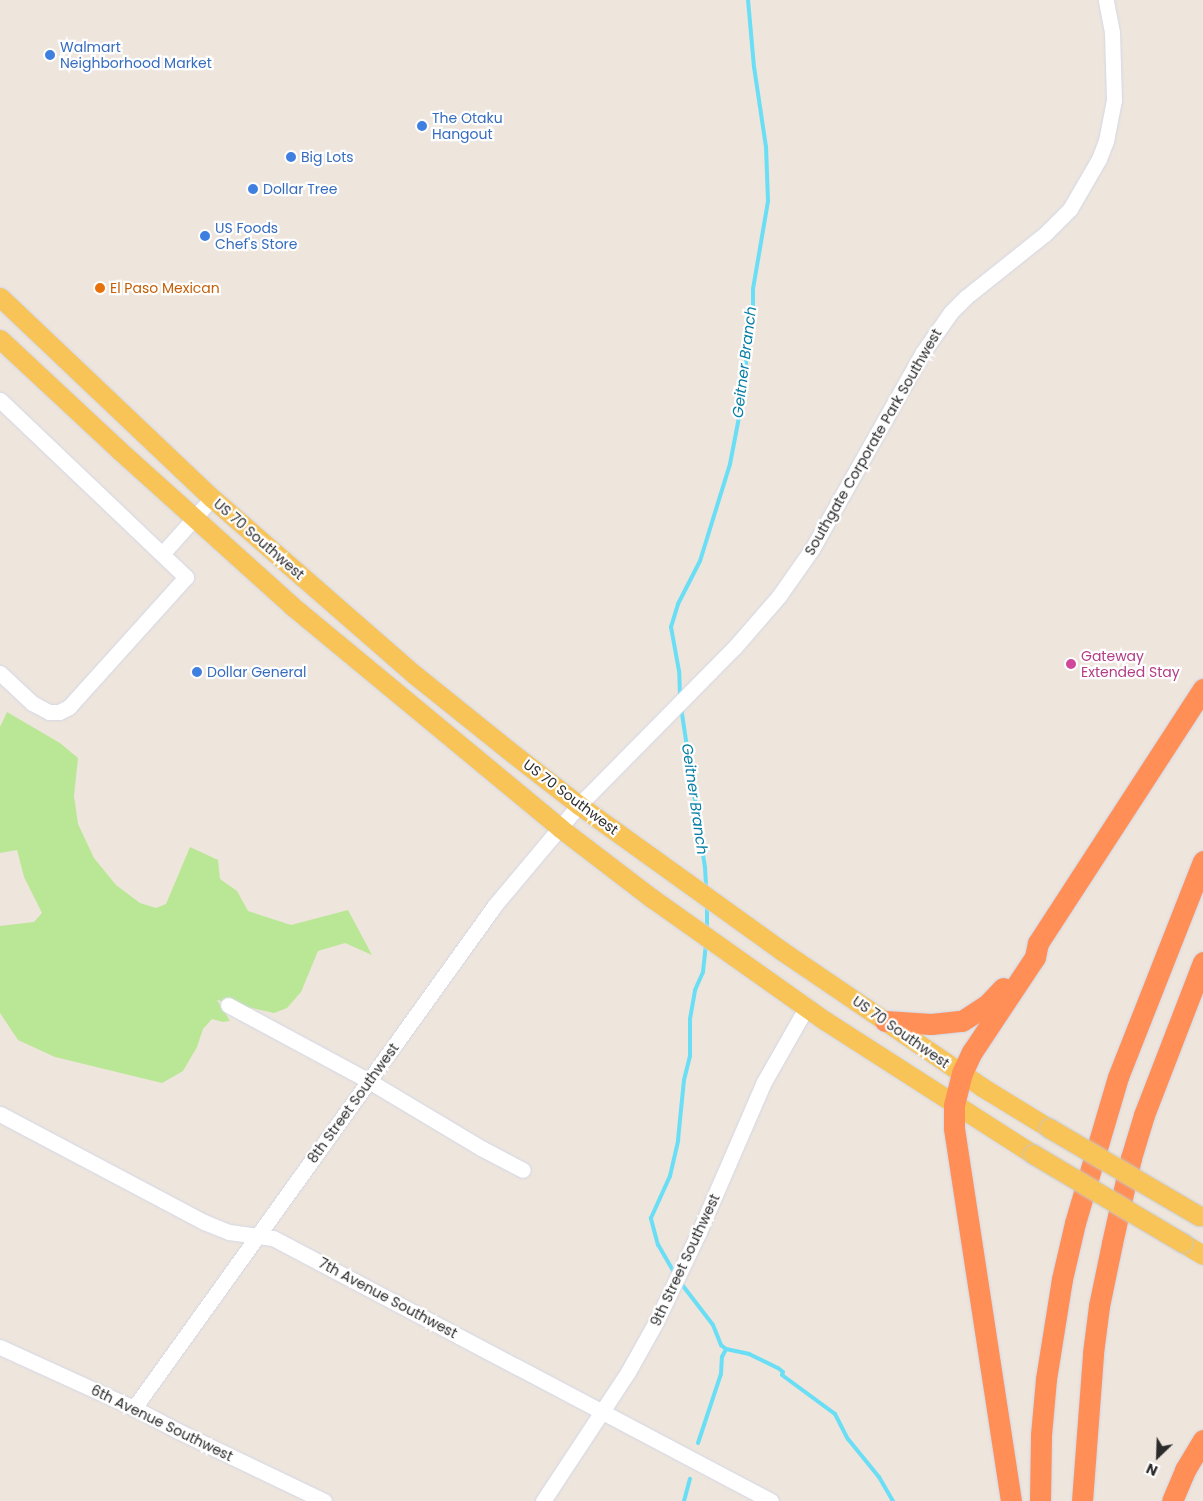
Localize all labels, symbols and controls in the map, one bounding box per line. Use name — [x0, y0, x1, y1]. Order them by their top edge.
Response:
place label: Walmart Neighborhood Market — [60, 39, 212, 72]
marker: Walmart Neighborhood Market — [44, 49, 56, 61]
place label: The Otaku Hangout — [432, 110, 503, 142]
marker: The Otaku Hangout — [416, 120, 428, 132]
place label: Big Lots — [301, 149, 354, 165]
marker: Big Lots — [285, 151, 297, 163]
place label: Dollar Tree — [263, 181, 337, 197]
marker: Dollar Tree — [247, 183, 259, 195]
place label: US Foods Chef's Store — [215, 220, 298, 252]
marker: US Foods Chef's Store — [199, 230, 211, 242]
place label: El Paso Mexican — [110, 280, 220, 296]
marker: El Paso Mexican — [94, 282, 106, 294]
water label: Geitner Branch — [728, 305, 760, 419]
street label: Southgate Corporate Park Southwest — [801, 326, 945, 558]
street label: US 70 Southwest — [210, 495, 308, 583]
place label: Gateway Extended Stay — [1081, 648, 1180, 680]
marker: Gateway Extended Stay — [1065, 658, 1077, 670]
place label: Dollar General — [207, 664, 307, 680]
marker: Dollar General — [191, 666, 203, 678]
water label: Geitner Branch — [678, 742, 712, 856]
street label: US 70 Southwest — [520, 756, 622, 838]
street label: US 70 Southwest — [849, 992, 953, 1072]
street label: 8th Street Southwest — [304, 1040, 402, 1166]
street label: 9th Street Southwest — [647, 1191, 723, 1329]
street label: 7th Avenue Southwest — [316, 1254, 460, 1342]
street label: 6th Avenue Southwest — [88, 1381, 236, 1465]
north arrow — [1133, 1431, 1183, 1481]
text: N — [1143, 1458, 1161, 1481]

